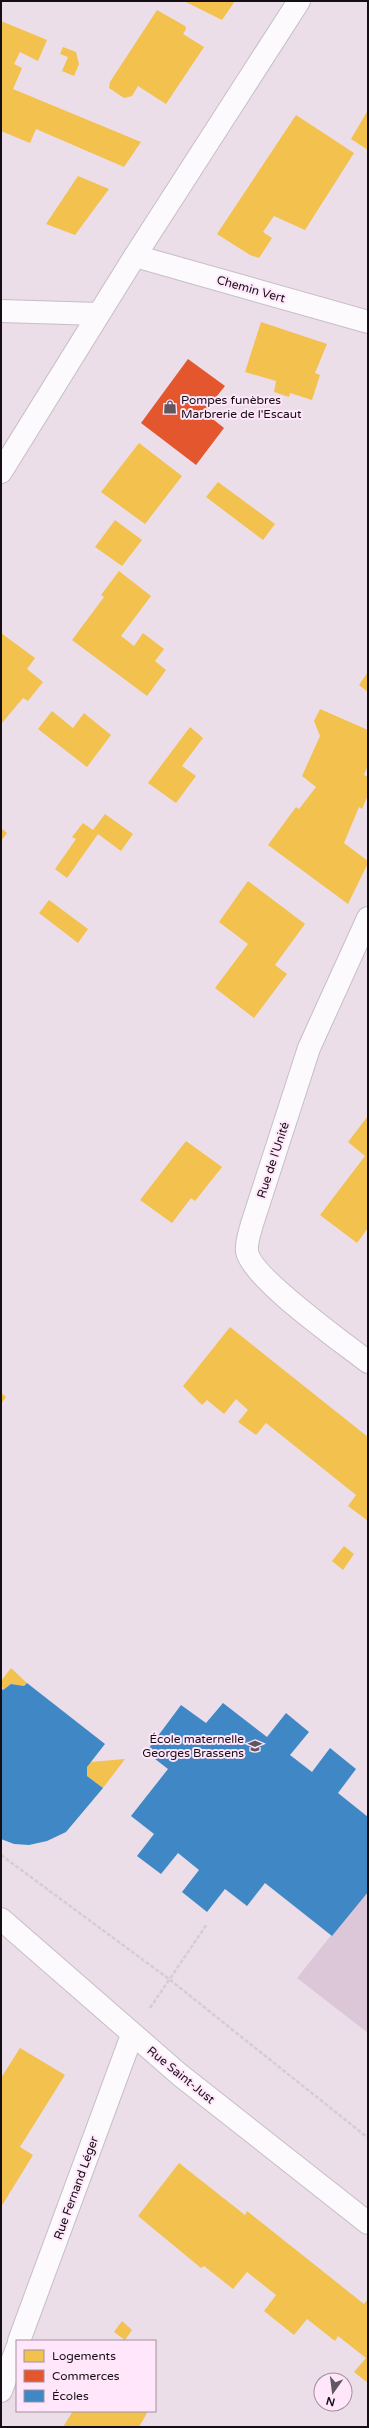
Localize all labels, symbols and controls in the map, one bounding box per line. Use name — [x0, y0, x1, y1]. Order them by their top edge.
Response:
street label: Chemin Vert — [215, 273, 287, 306]
place label: Pompes funèbres Marbrerie de l'Escaut — [181, 393, 302, 421]
shop icon: Pompes funèbres Marbrerie de l'Escaut — [162, 399, 178, 415]
street label: Rue de l'Unité — [254, 1120, 292, 1200]
place label: École maternelle Georges Brassens — [142, 1732, 244, 1760]
school or university icon: École maternelle Georges Brassens — [247, 1738, 263, 1754]
street label: Rue Saint-Just — [144, 2044, 218, 2107]
street label: Rue Fernand Léger — [51, 2134, 101, 2241]
legend — [16, 2340, 156, 2412]
text: Logements — [52, 2349, 116, 2363]
text: Commerces — [52, 2369, 120, 2383]
north arrow — [313, 2372, 353, 2412]
text: Écoles — [52, 2389, 89, 2403]
text: N — [325, 2394, 337, 2409]

